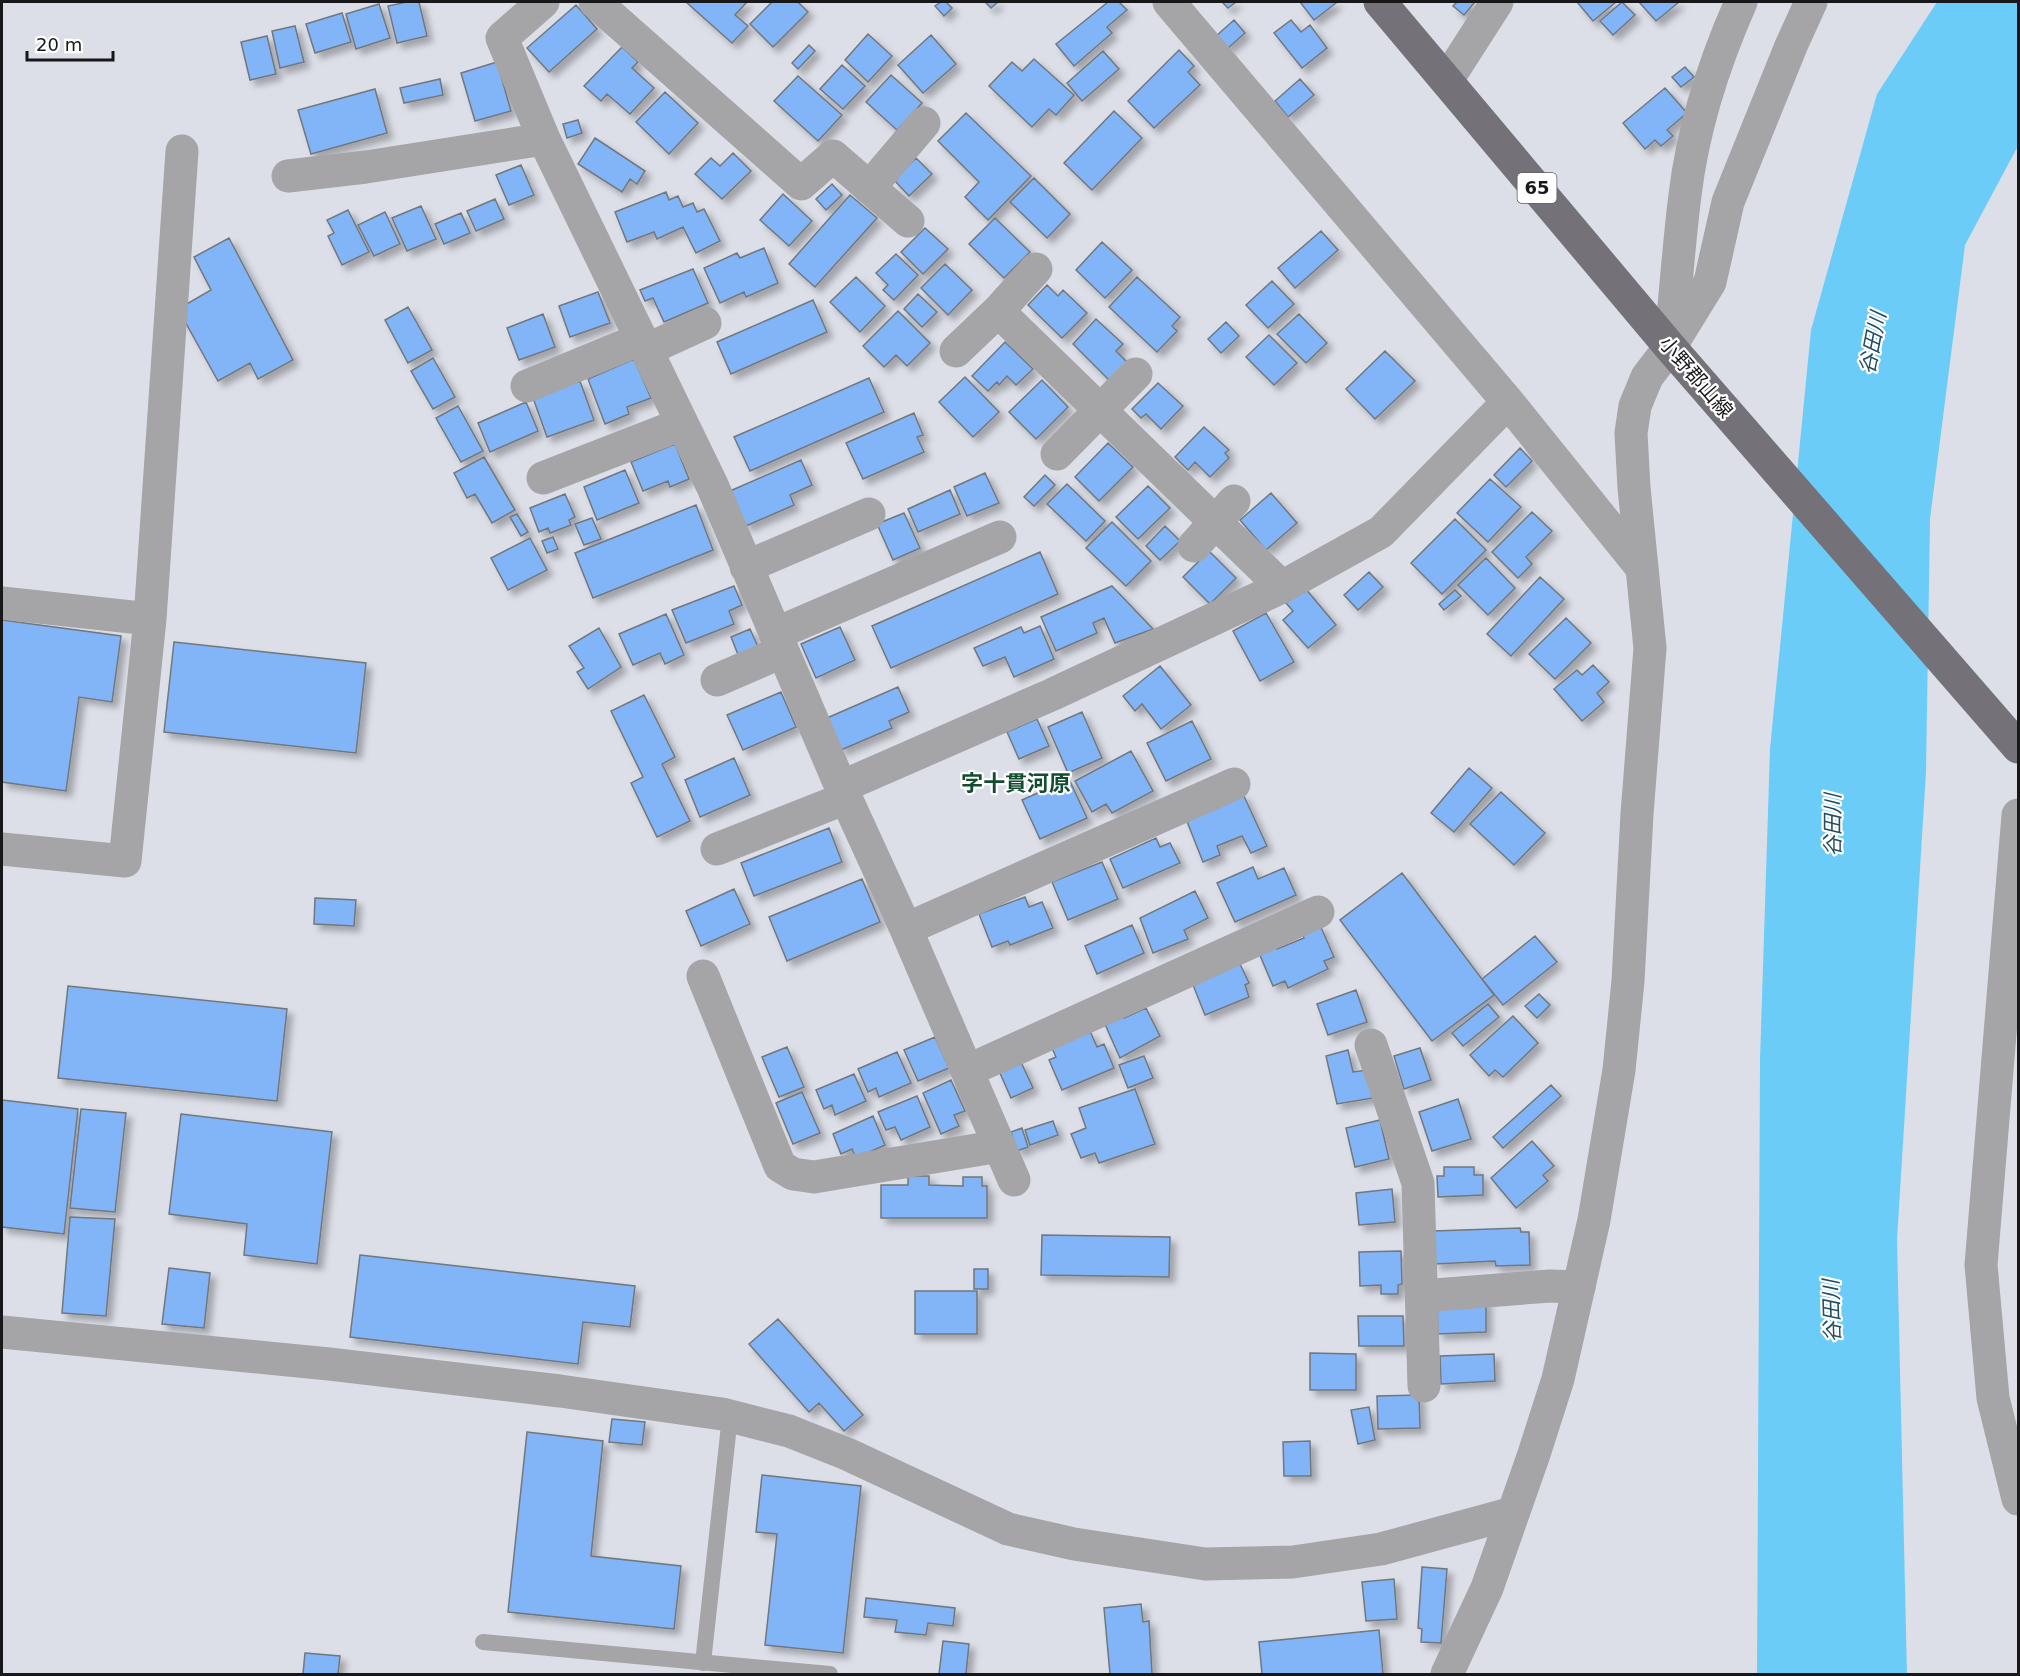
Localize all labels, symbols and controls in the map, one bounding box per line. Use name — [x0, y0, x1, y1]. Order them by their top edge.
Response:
scale bar — [27, 24, 112, 62]
text: 20 m — [36, 34, 82, 55]
road number: 65 — [1518, 173, 1556, 203]
water label: 谷田川 — [1855, 308, 1891, 376]
street label: 小野郡山線 — [1654, 331, 1738, 423]
district label: 字十貫河原 — [961, 771, 1071, 796]
water label: 谷田川 — [1821, 792, 1845, 857]
water label: 谷田川 — [1819, 1277, 1845, 1343]

